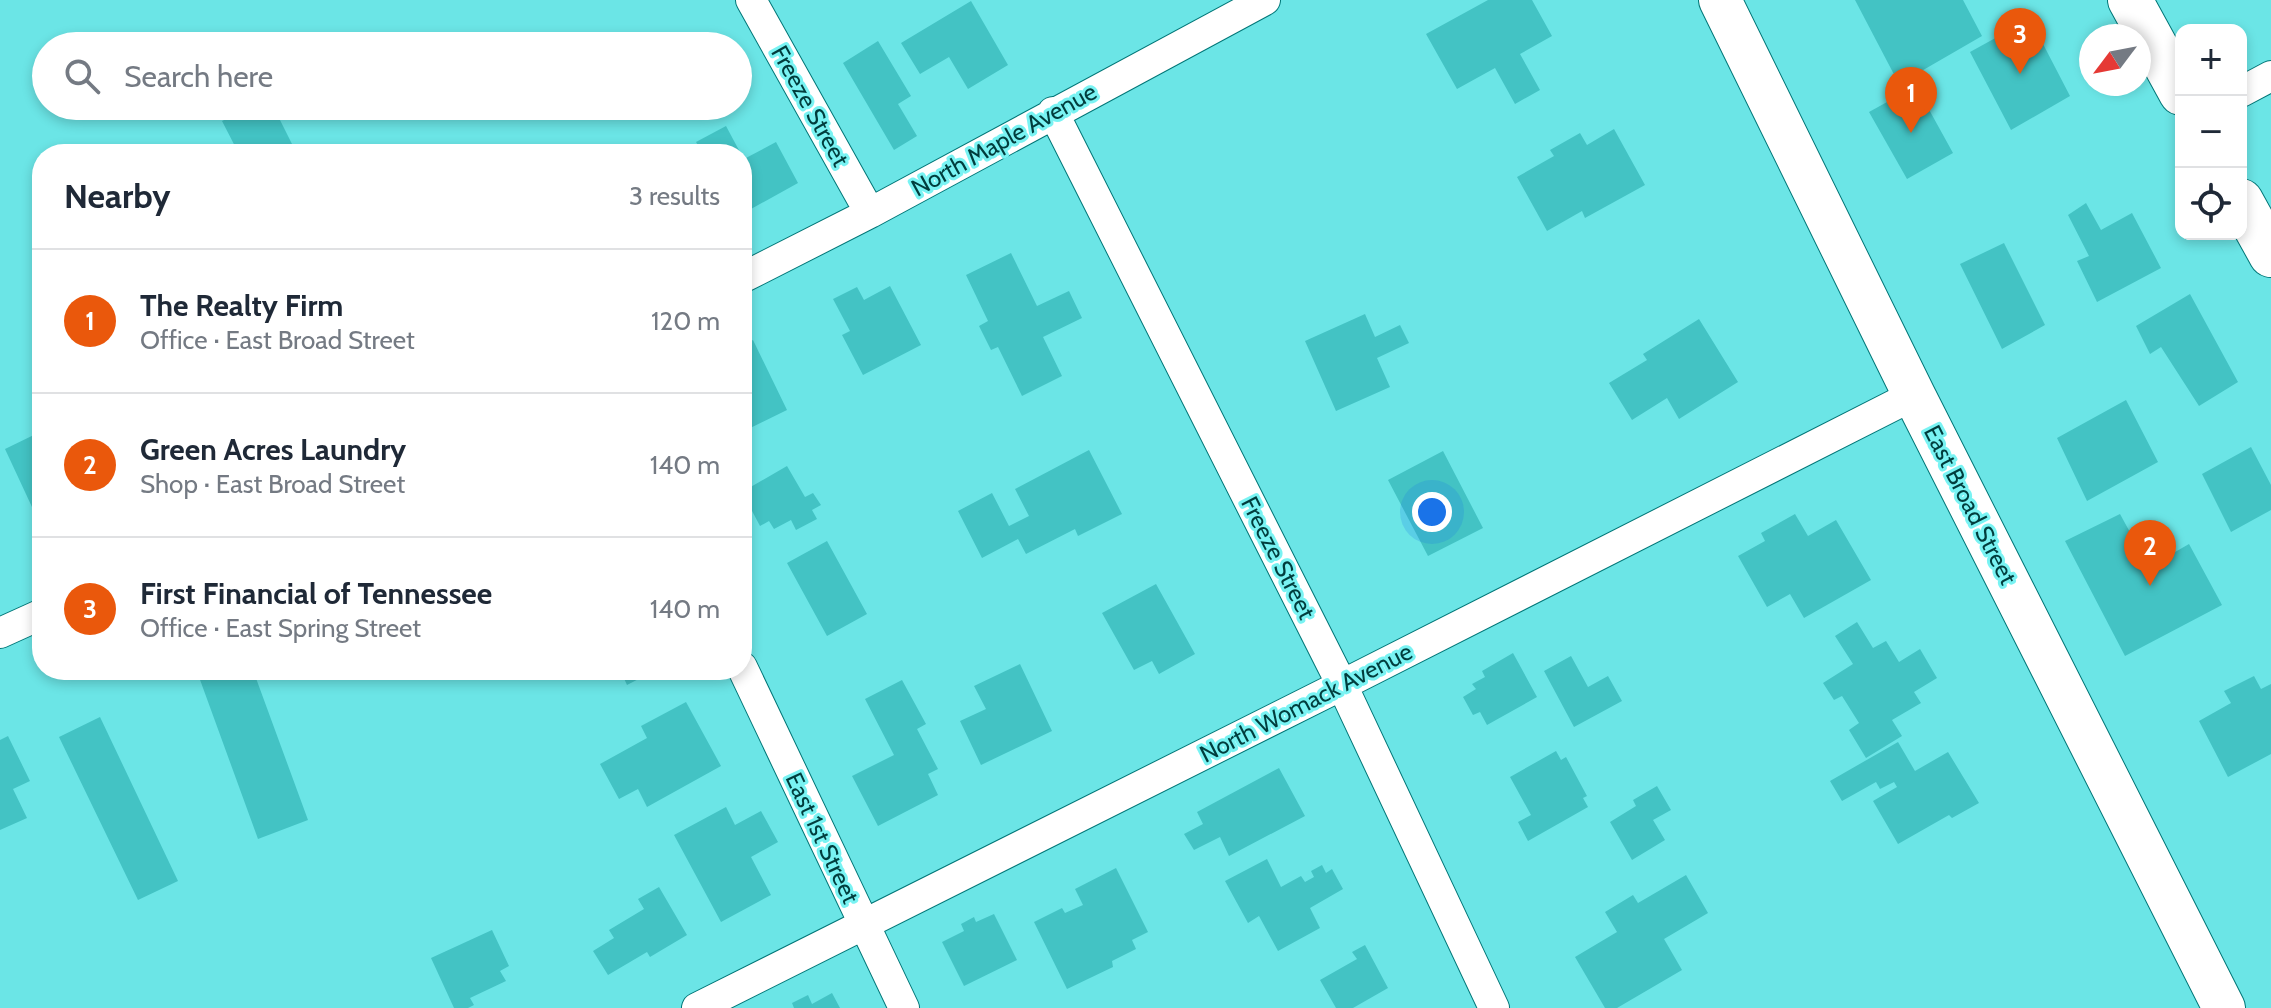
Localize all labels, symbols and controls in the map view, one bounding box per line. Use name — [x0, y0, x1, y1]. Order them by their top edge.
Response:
pin: 3 — [1994, 8, 2046, 74]
north arrow — [2079, 24, 2151, 96]
map controls — [2175, 24, 2247, 240]
button: + — [2175, 24, 2247, 96]
search box — [32, 32, 752, 120]
street label: Freeze Street — [765, 40, 856, 171]
icon: search — [60, 54, 104, 98]
text: Search here — [124, 58, 273, 95]
pin: 1 — [1885, 67, 1937, 133]
street label: North Maple Avenue — [906, 77, 1101, 203]
button: − — [2175, 96, 2247, 168]
button: locate — [2175, 168, 2247, 240]
text: Nearby — [64, 175, 171, 217]
text: 3 results — [629, 180, 720, 212]
text: The Realty Firm — [140, 287, 343, 324]
text: 1 — [85, 305, 95, 337]
text: 120 m — [651, 305, 720, 337]
text: Office · East Broad Street — [140, 324, 415, 356]
street label: East Broad Street — [1918, 420, 2023, 589]
text: Green Acres Laundry — [140, 431, 406, 468]
text: 2 — [83, 449, 97, 481]
text: 140 m — [650, 449, 720, 481]
text: Shop · East Broad Street — [140, 468, 405, 500]
street label: Freeze Street — [1235, 492, 1322, 624]
your location — [1412, 492, 1452, 532]
pin: 2 — [2124, 520, 2176, 586]
text: First Financial of Tennessee — [140, 575, 492, 612]
text: 3 — [83, 593, 97, 625]
text: 140 m — [650, 593, 720, 625]
text: Office · East Spring Street — [140, 612, 421, 644]
street label: North Womack Avenue — [1195, 636, 1417, 769]
street label: East 1st Street — [779, 768, 865, 908]

